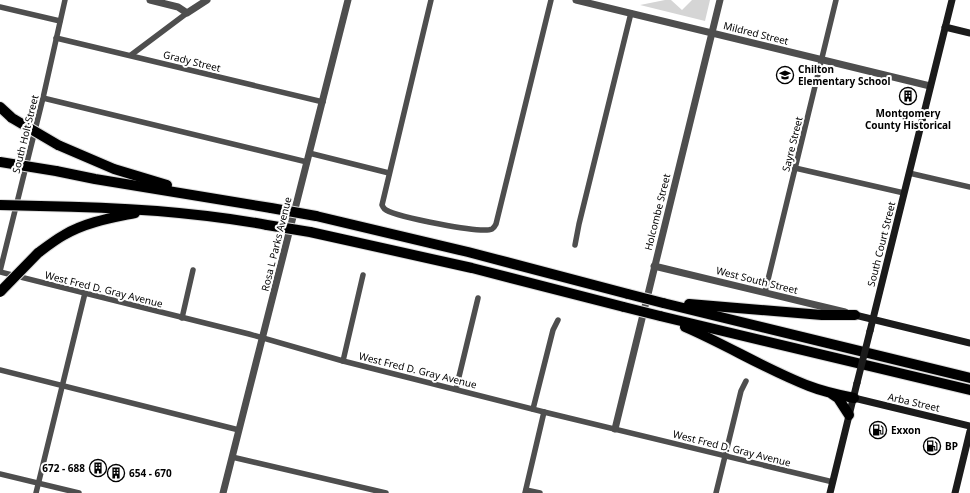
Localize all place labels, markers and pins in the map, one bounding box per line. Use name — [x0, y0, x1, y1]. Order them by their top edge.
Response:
place label: Chilton Elementary School — [798, 62, 891, 88]
school or university icon: Chilton Elementary School — [775, 65, 795, 85]
building icon: Montgomery County Historical — [898, 86, 918, 106]
place label: Montgomery County Historical — [865, 106, 951, 132]
fuel station icon: Exxon — [868, 420, 888, 440]
place label: Exxon — [891, 423, 921, 437]
fuel station icon: BP — [922, 436, 942, 456]
place label: BP — [945, 439, 958, 453]
building icon: 672 - 688 — [88, 458, 108, 478]
place label: 672 - 688 — [42, 461, 85, 475]
building icon: 654 - 670 — [106, 463, 126, 483]
place label: 654 - 670 — [129, 466, 172, 480]

